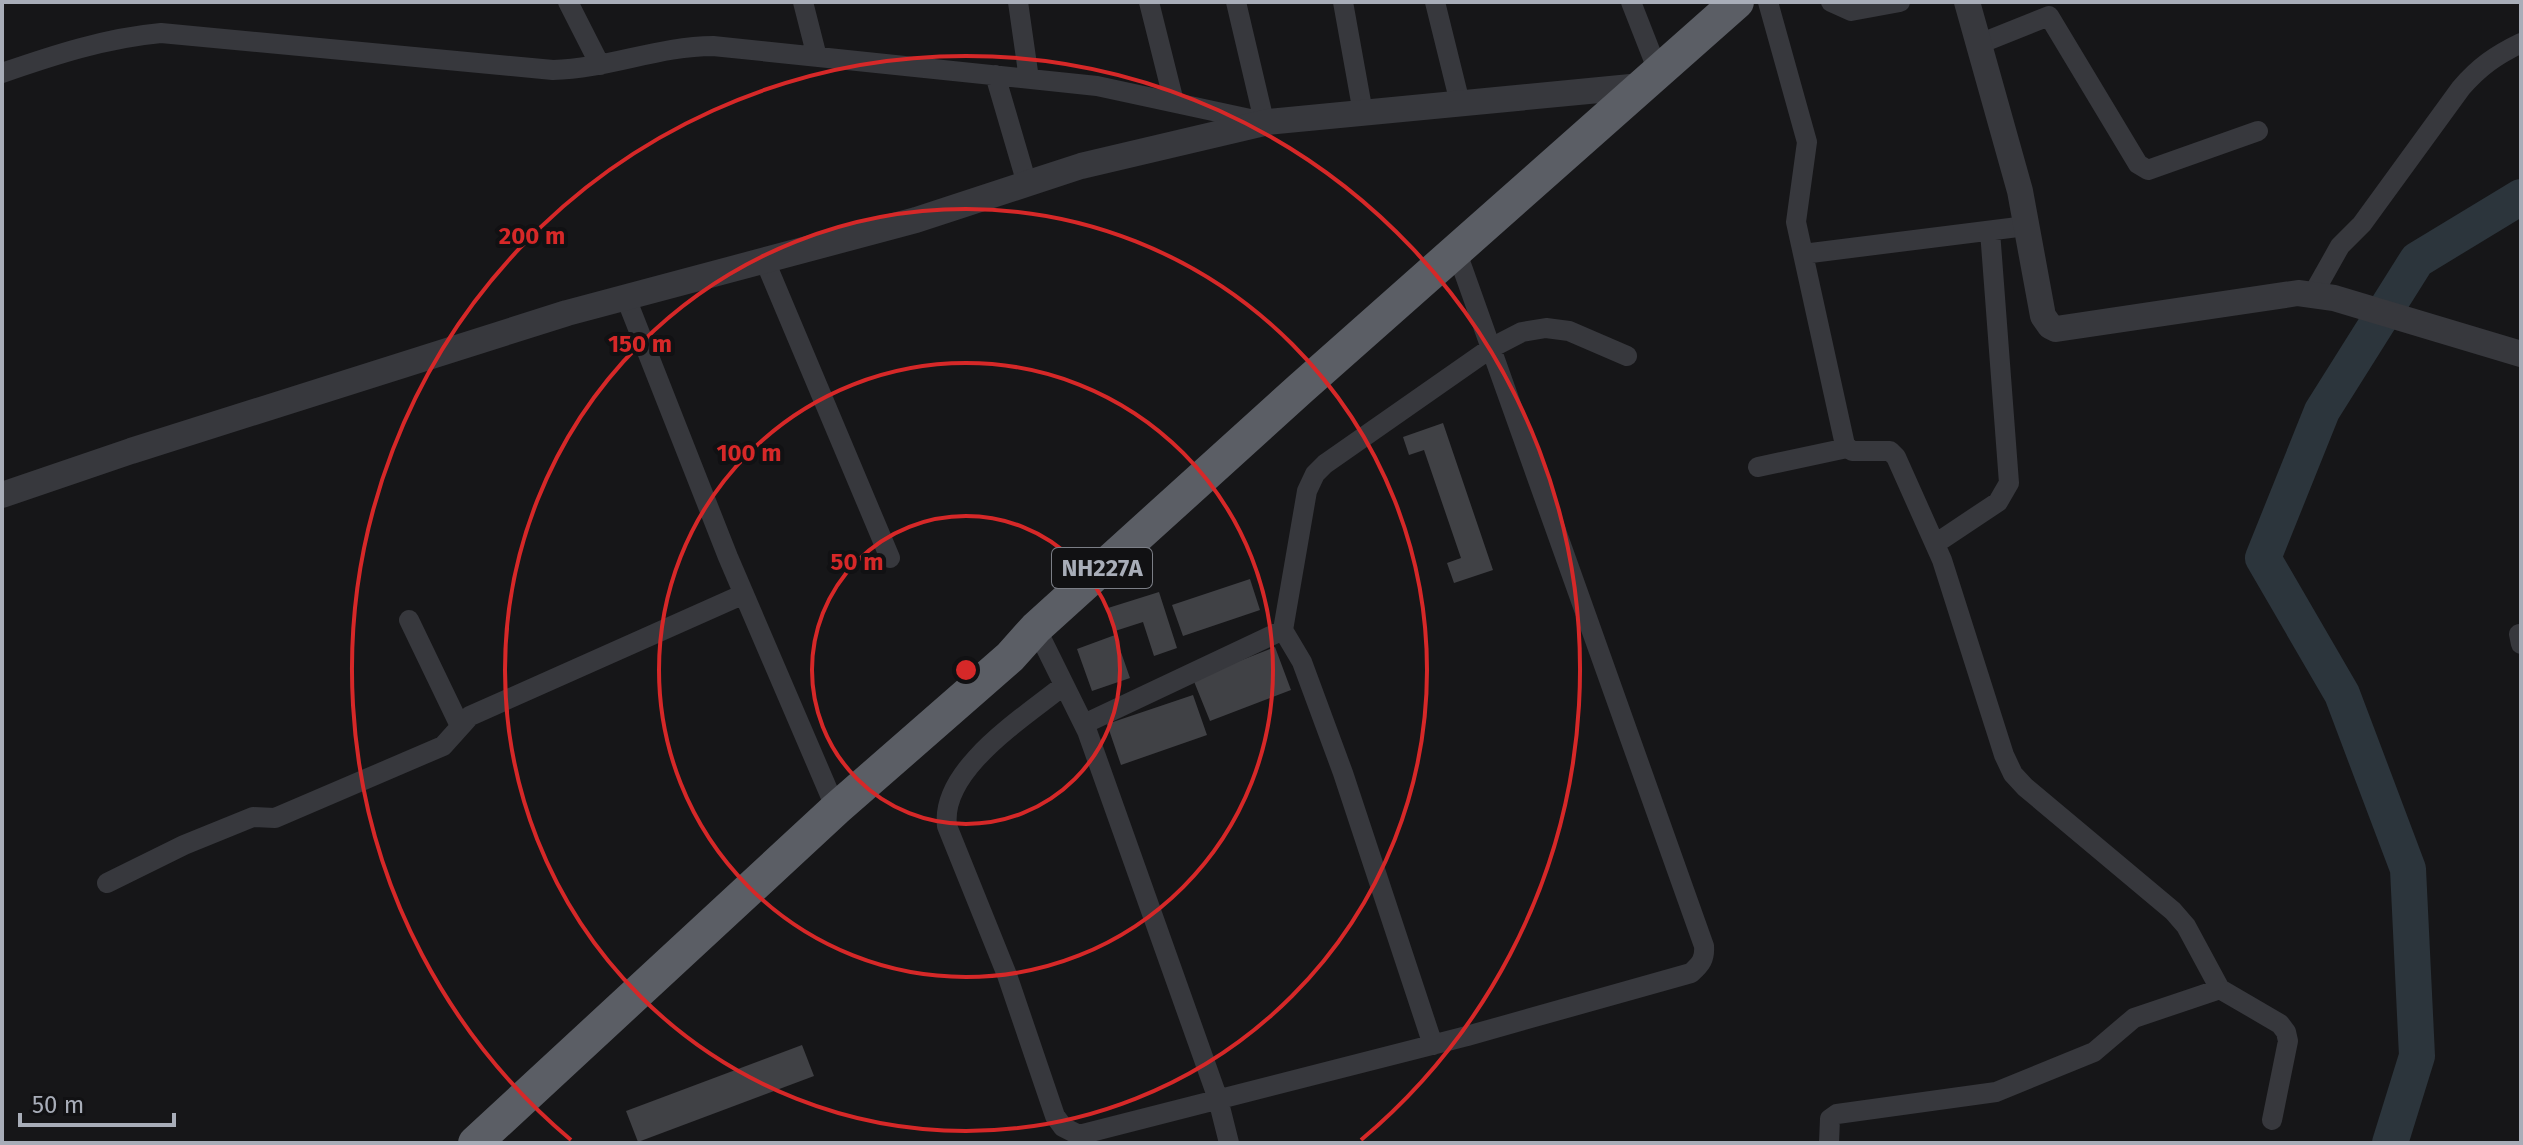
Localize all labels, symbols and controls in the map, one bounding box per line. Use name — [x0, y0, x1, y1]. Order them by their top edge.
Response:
text: 200 m — [499, 222, 565, 250]
text: 150 m — [608, 330, 672, 358]
text: 100 m — [716, 439, 782, 467]
text: 50 m — [831, 548, 883, 576]
road number: NH227A — [1052, 548, 1152, 588]
centre of rings — [952, 656, 980, 684]
scale bar — [20, 1077, 174, 1127]
text: 50 m — [32, 1091, 84, 1119]

